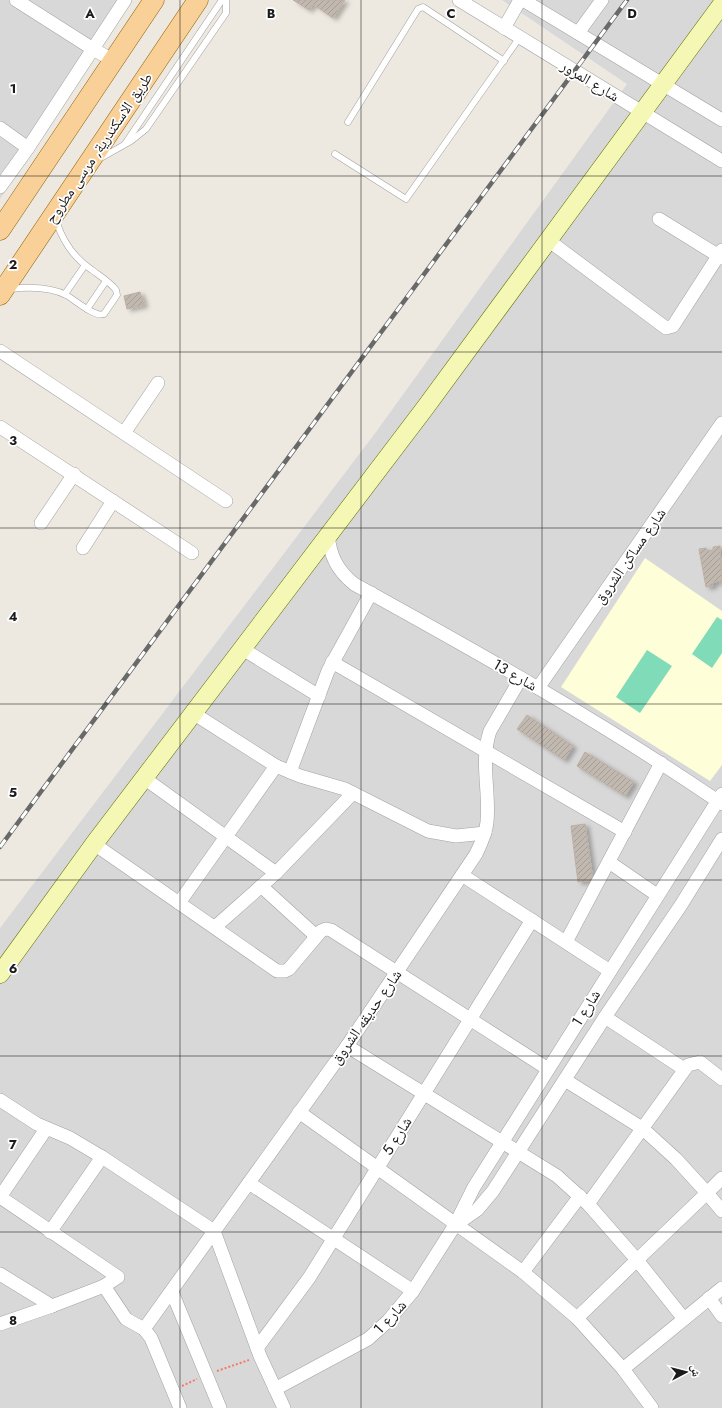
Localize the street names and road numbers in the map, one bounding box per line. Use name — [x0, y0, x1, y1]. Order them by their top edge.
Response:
street label: شارع المرور — [556, 54, 624, 107]
street label: طريق الاسكندرية, مرسى مطروح — [40, 68, 158, 228]
street label: شارع مساكن الشروق — [589, 503, 671, 608]
street label: شارع 13 — [489, 653, 541, 697]
street label: شارع حديقه الشروق — [325, 965, 407, 1069]
street label: شارع 1 — [566, 985, 606, 1031]
street label: شارع 5 — [377, 1112, 417, 1159]
street label: شارع 1 — [368, 1295, 412, 1339]

